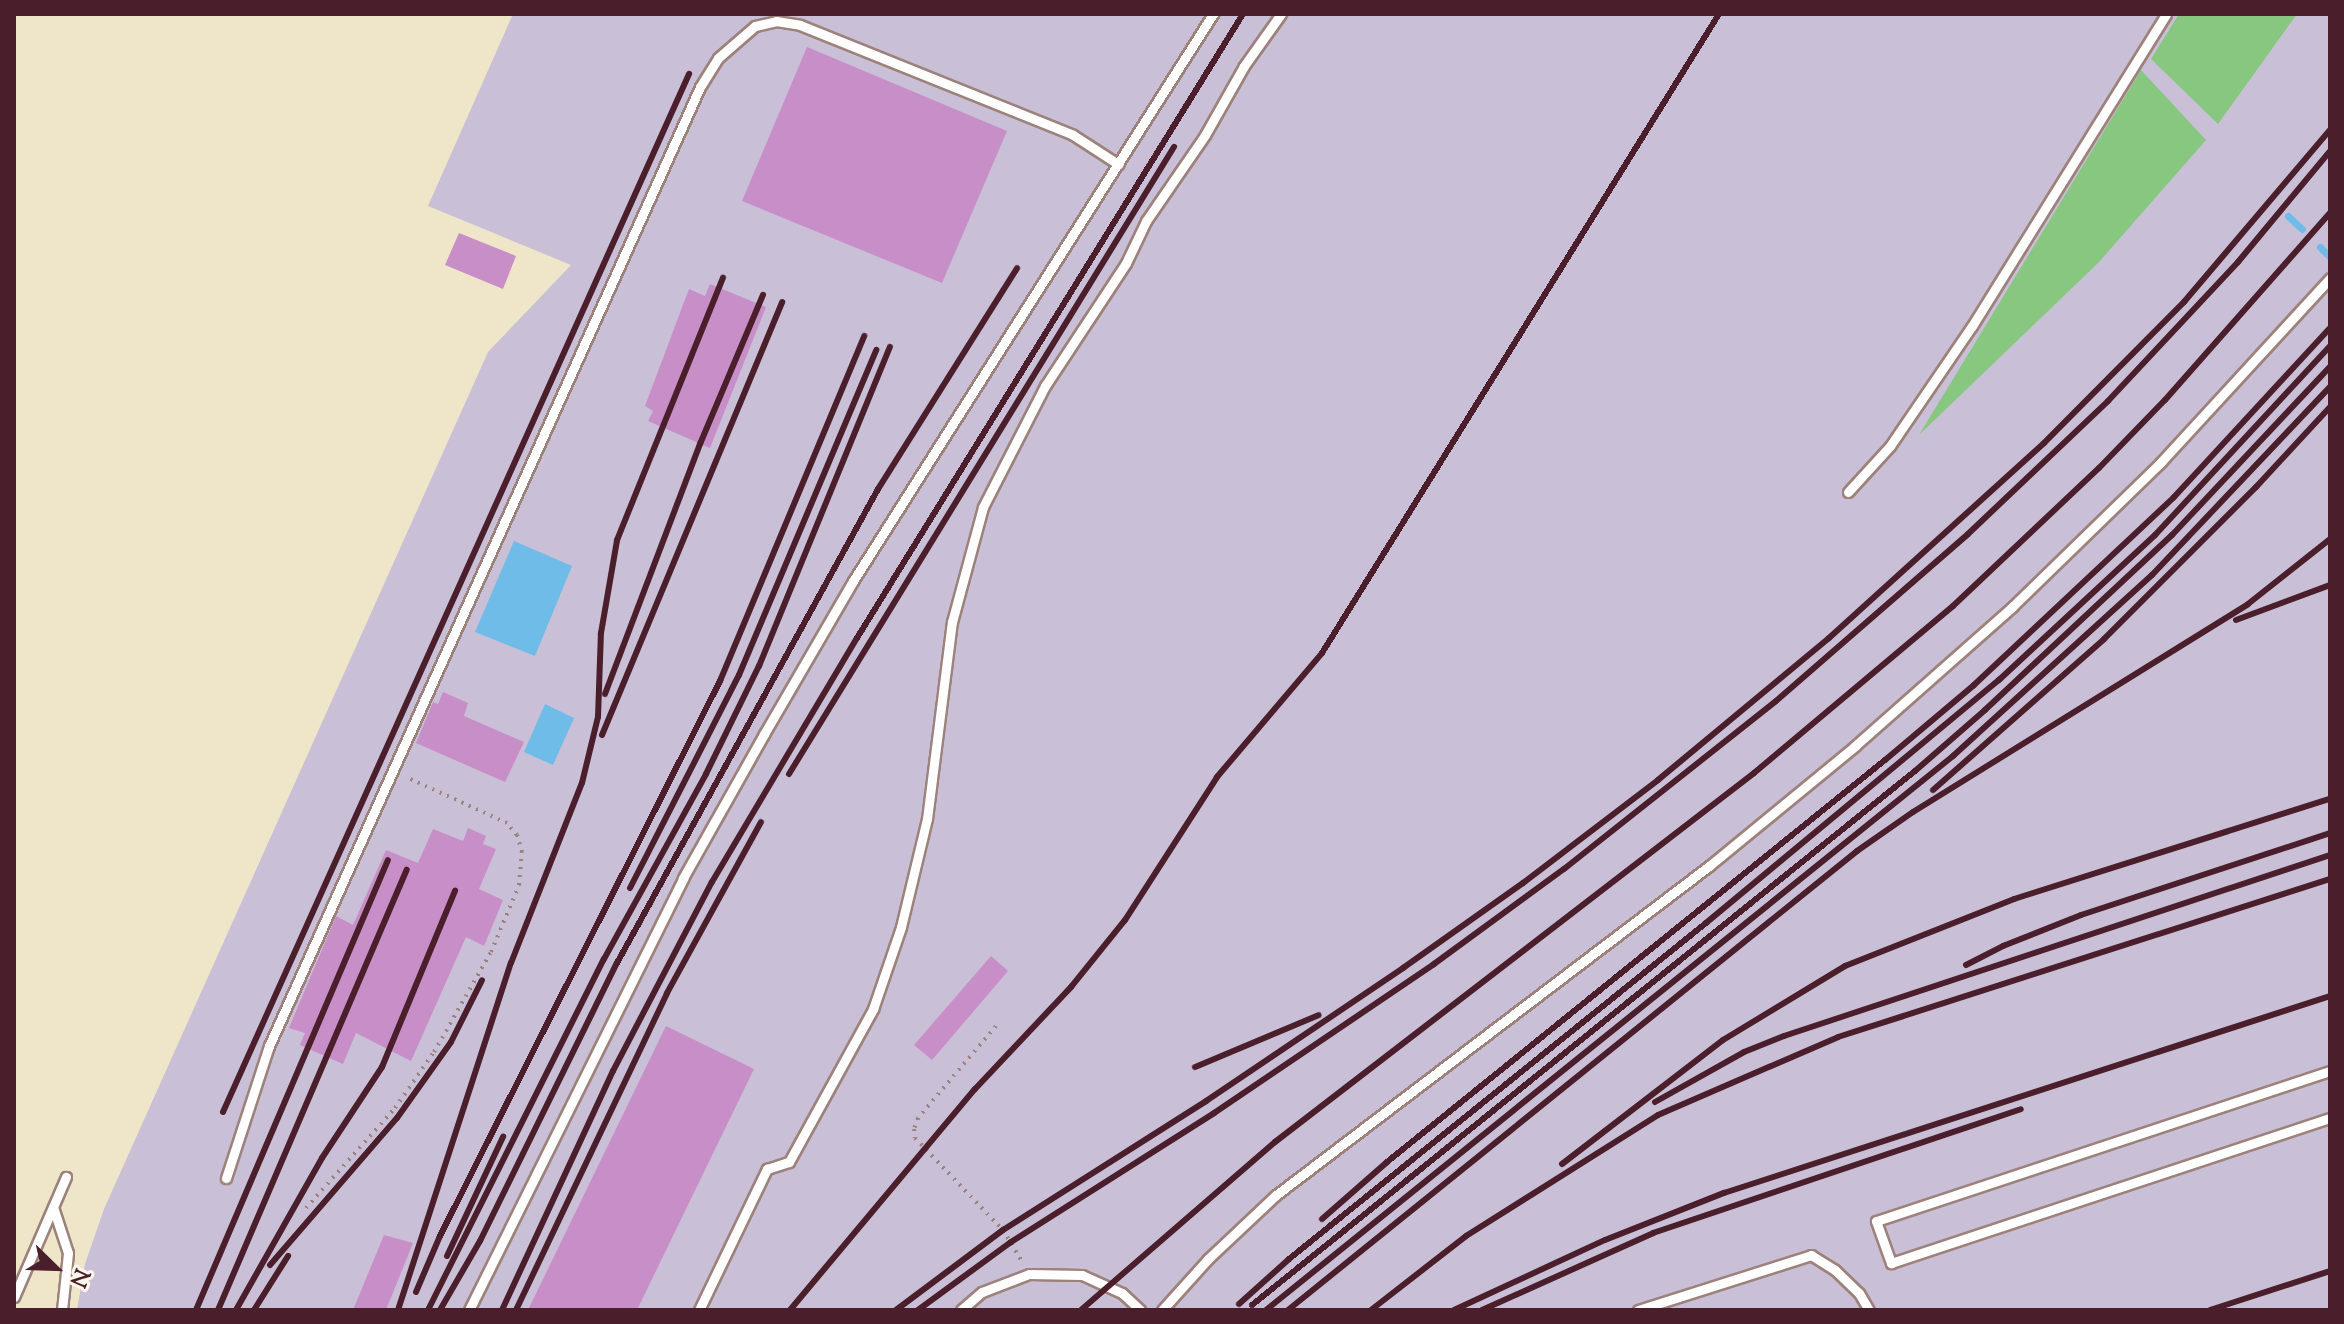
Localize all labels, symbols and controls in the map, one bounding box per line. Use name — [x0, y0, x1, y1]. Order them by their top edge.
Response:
north arrow — [16, 1228, 96, 1308]
text: N — [60, 1263, 96, 1292]

